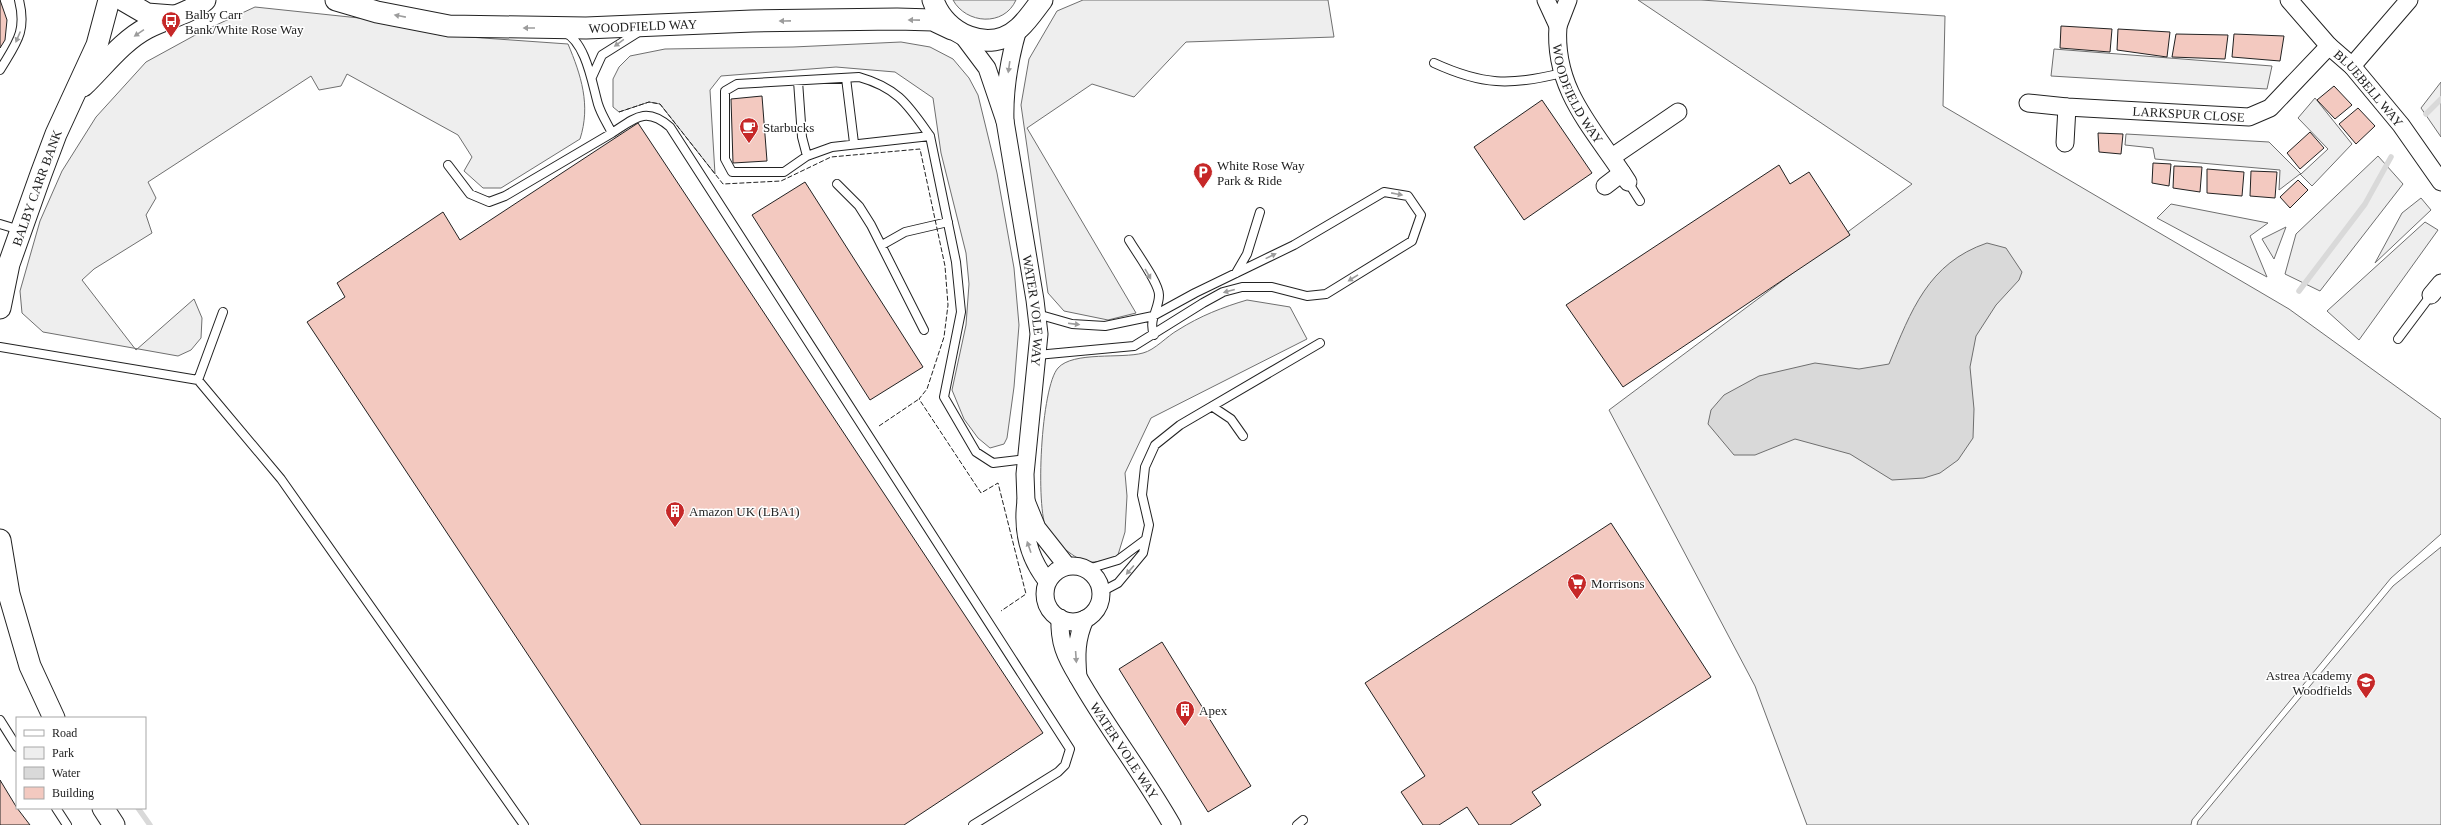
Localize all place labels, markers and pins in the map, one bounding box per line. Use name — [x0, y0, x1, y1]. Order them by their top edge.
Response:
place label: Balby Carr Bank/White Rose Way — [185, 7, 304, 37]
bus stop icon: Balby Carr Bank/White Rose Way — [160, 10, 182, 38]
cafe icon: Starbucks — [738, 116, 760, 144]
place label: Starbucks — [763, 120, 814, 135]
place label: White Rose Way Park & Ride — [1217, 158, 1305, 188]
parking icon: White Rose Way Park & Ride — [1192, 161, 1214, 189]
building icon: Amazon UK (LBA1) — [664, 500, 686, 528]
place label: Amazon UK (LBA1) — [689, 504, 799, 519]
supermarket icon: Morrisons — [1566, 572, 1588, 600]
place label: Morrisons — [1591, 576, 1644, 591]
place label: Astrea Academy Woodfields — [2266, 668, 2352, 698]
school or university icon: Astrea Academy Woodfields — [2355, 671, 2377, 699]
building icon: Apex — [1174, 699, 1196, 727]
place label: Apex — [1199, 703, 1228, 718]

